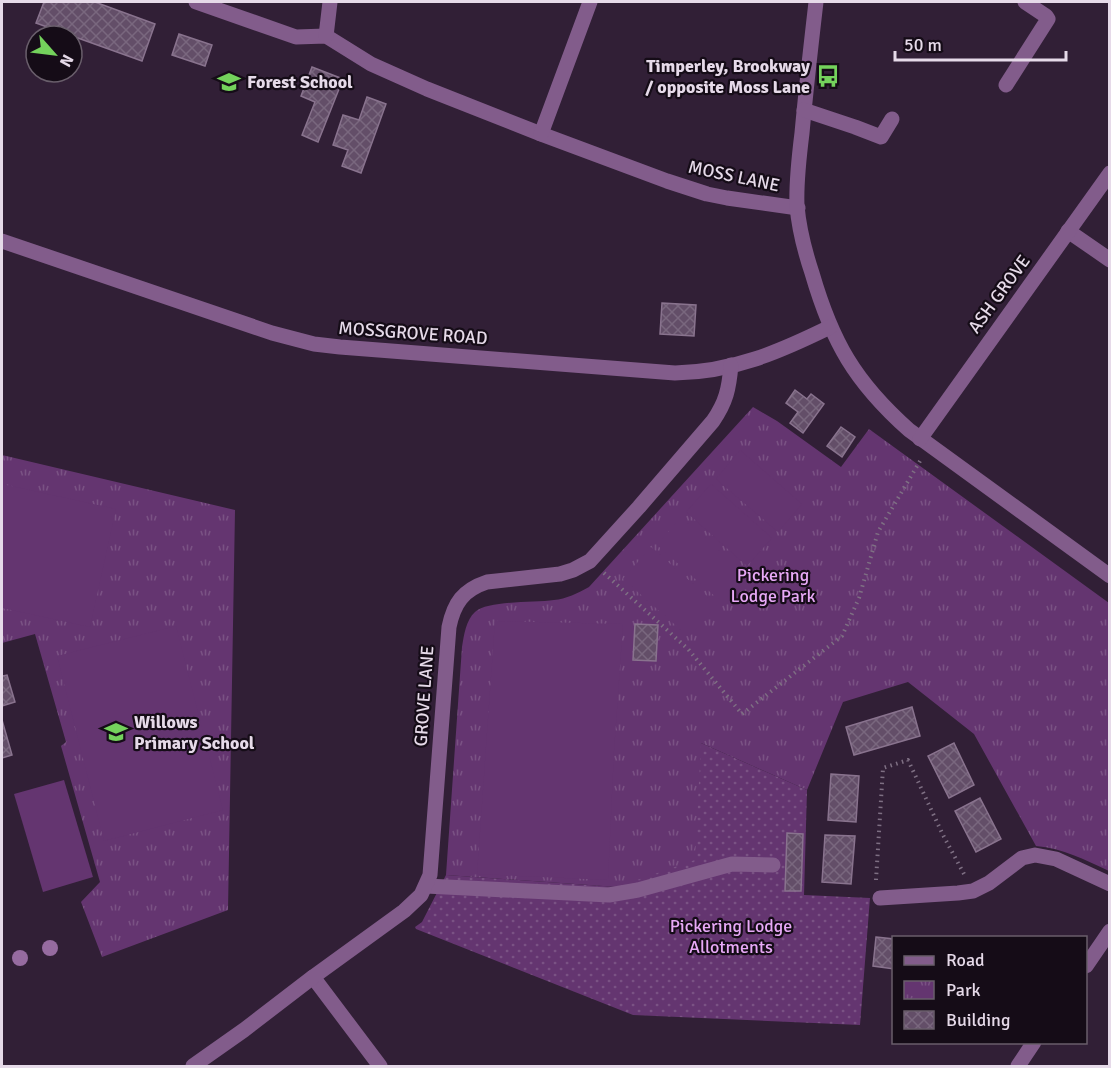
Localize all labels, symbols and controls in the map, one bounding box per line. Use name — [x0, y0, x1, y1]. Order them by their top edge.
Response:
north arrow — [24, 24, 84, 84]
scale bar — [895, 24, 1066, 62]
text: 50 m — [904, 34, 942, 56]
text: N — [55, 51, 78, 70]
place label: Timperley, Brookway / opposite Moss Lane — [645, 55, 810, 98]
bus stop icon: Timperley, Brookway / opposite Moss Lane — [815, 63, 841, 89]
school or university icon: Forest School — [216, 69, 242, 95]
place label: Forest School — [247, 71, 353, 93]
street label: MOSS LANE — [686, 156, 782, 196]
street label: ASH GROVE — [963, 251, 1035, 337]
street label: MOSSGROVE ROAD — [338, 317, 488, 349]
park label: Pickering Lodge Park — [731, 564, 815, 607]
street label: GROVE LANE — [410, 645, 438, 747]
place label: Willows Primary School — [134, 711, 255, 754]
school or university icon: Willows Primary School — [103, 719, 129, 745]
park label: Pickering Lodge Allotments — [670, 915, 792, 958]
legend — [892, 936, 1087, 1044]
text: Road — [946, 949, 985, 971]
text: Park — [946, 979, 981, 1001]
text: Building — [946, 1009, 1010, 1031]

